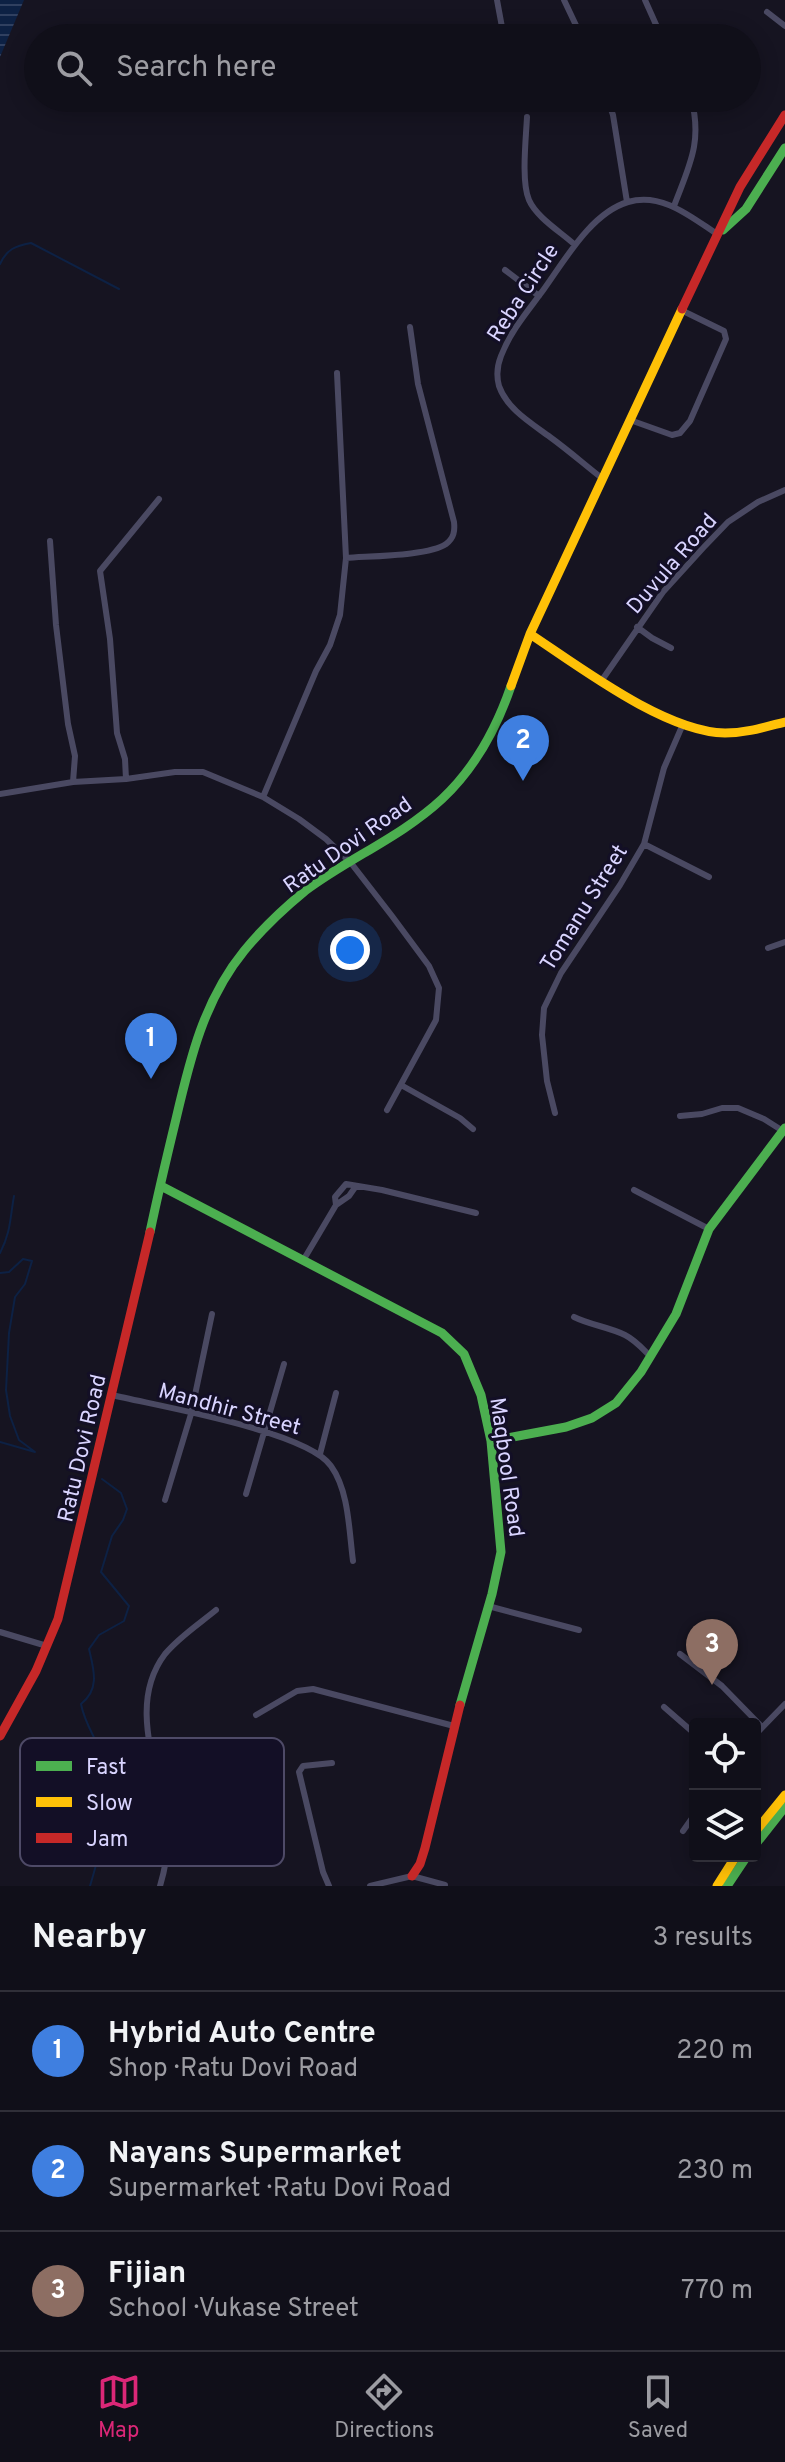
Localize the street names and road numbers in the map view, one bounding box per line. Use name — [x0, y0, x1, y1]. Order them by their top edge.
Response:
street label: Reba Circle — [482, 239, 566, 348]
street label: Duvula Road — [622, 509, 724, 621]
street label: Ratu Dovi Road — [279, 792, 418, 900]
street label: Tomanu Street — [535, 840, 635, 977]
street label: Ratu Dovi Road — [53, 1372, 114, 1525]
street label: Mandhir Street — [155, 1378, 303, 1442]
street label: Maqbool Road — [482, 1396, 529, 1539]

